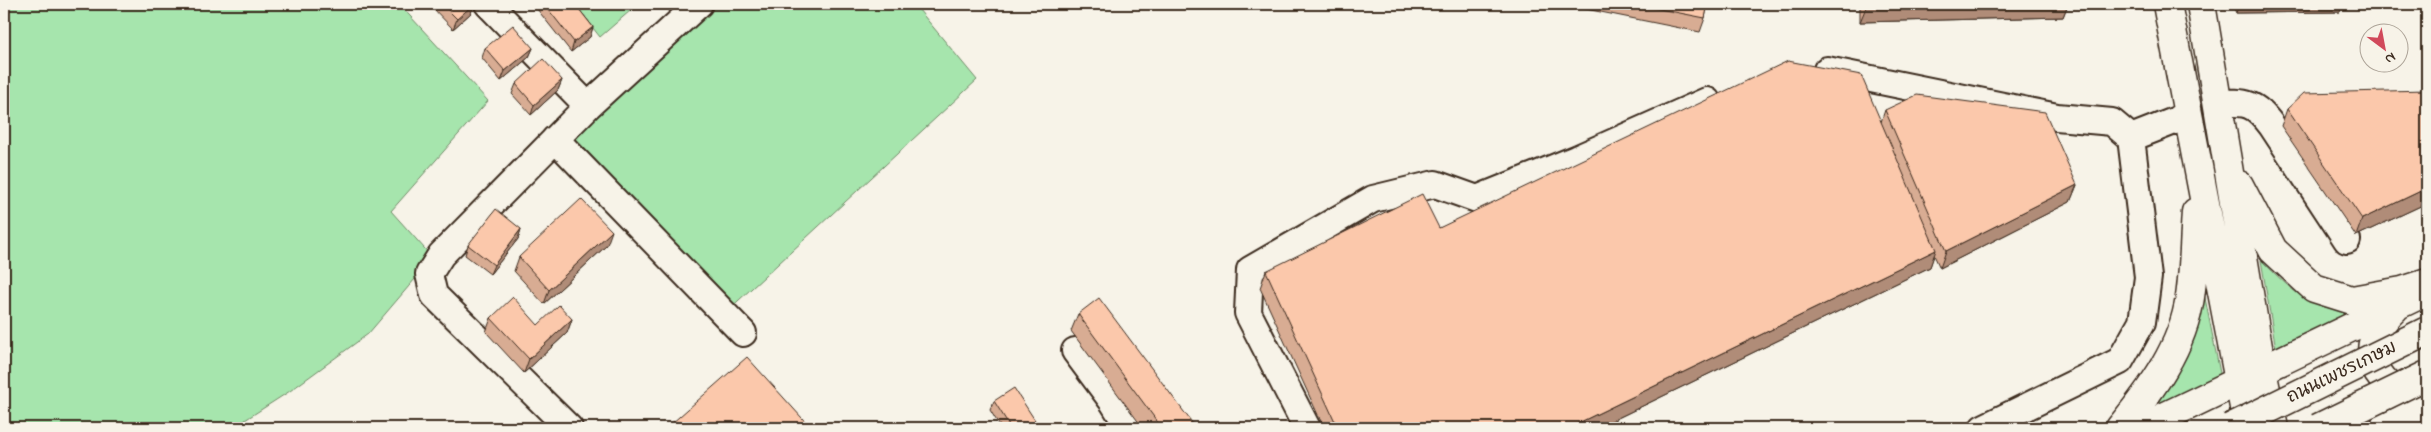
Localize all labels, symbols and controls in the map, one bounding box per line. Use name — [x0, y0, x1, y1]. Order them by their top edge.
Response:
north arrow — [2358, 22, 2408, 72]
text: N — [2381, 46, 2400, 69]
street label: ถนนเพชรเกษม — [2283, 335, 2401, 411]

